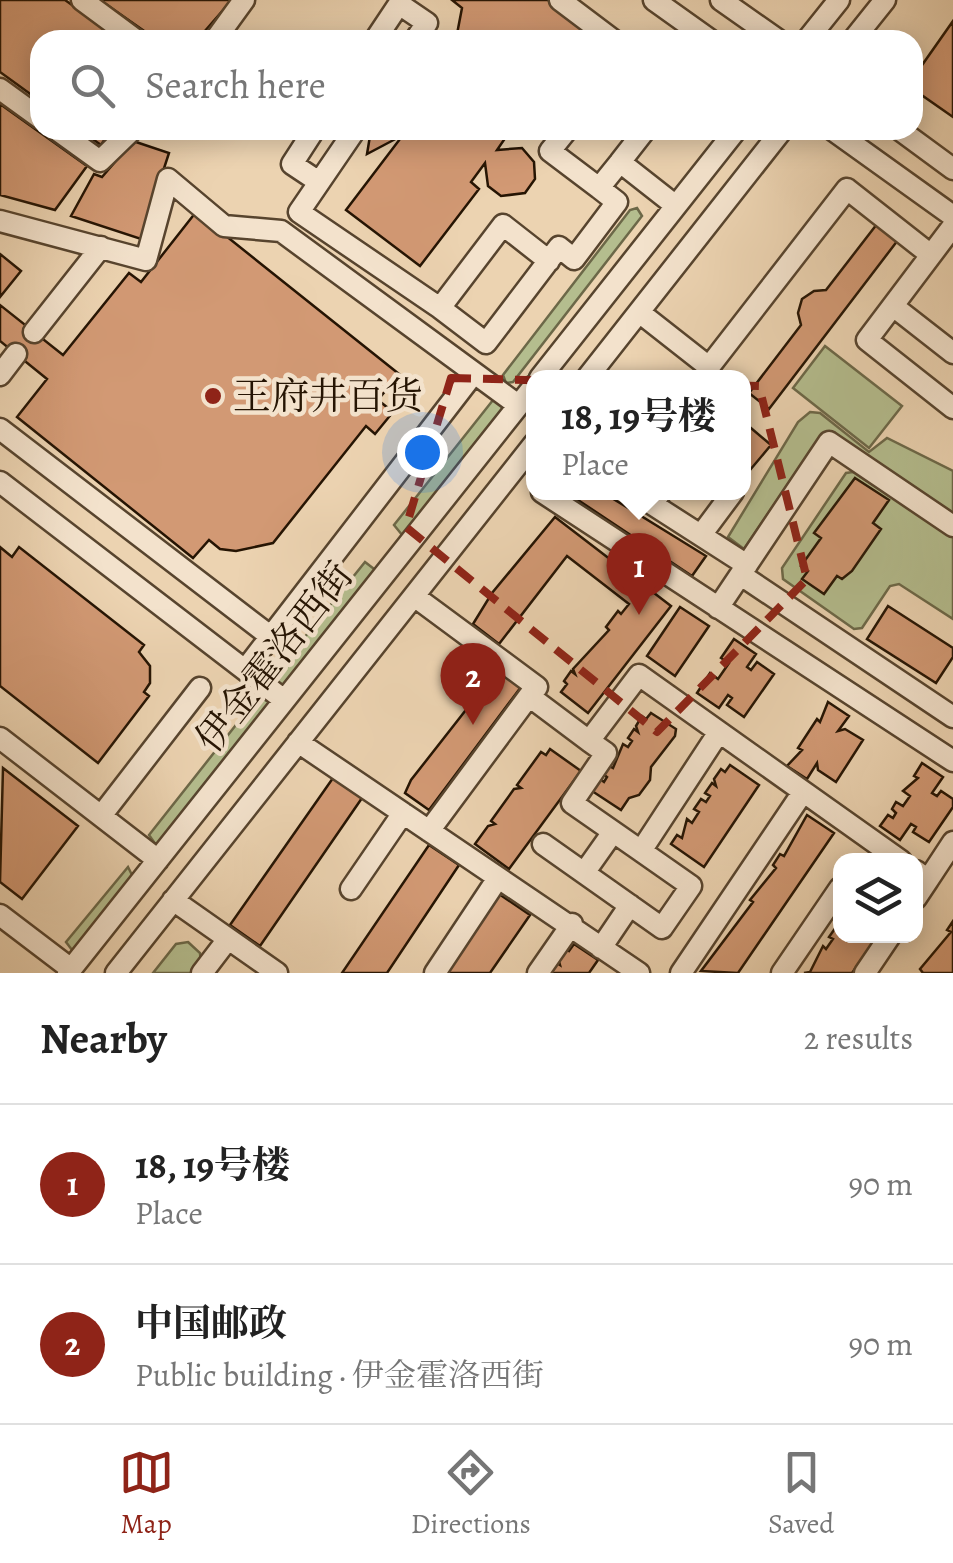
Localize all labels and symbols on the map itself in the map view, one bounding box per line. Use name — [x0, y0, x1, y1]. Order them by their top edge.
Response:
place label: 王府井百货 — [233, 370, 423, 422]
marker: 王府井百货 — [202, 385, 224, 407]
your location — [397, 427, 448, 478]
pin: 1 — [606, 532, 672, 615]
street label: 伊金霍洛西街 — [183, 551, 365, 763]
pin: 2 — [440, 642, 506, 725]

